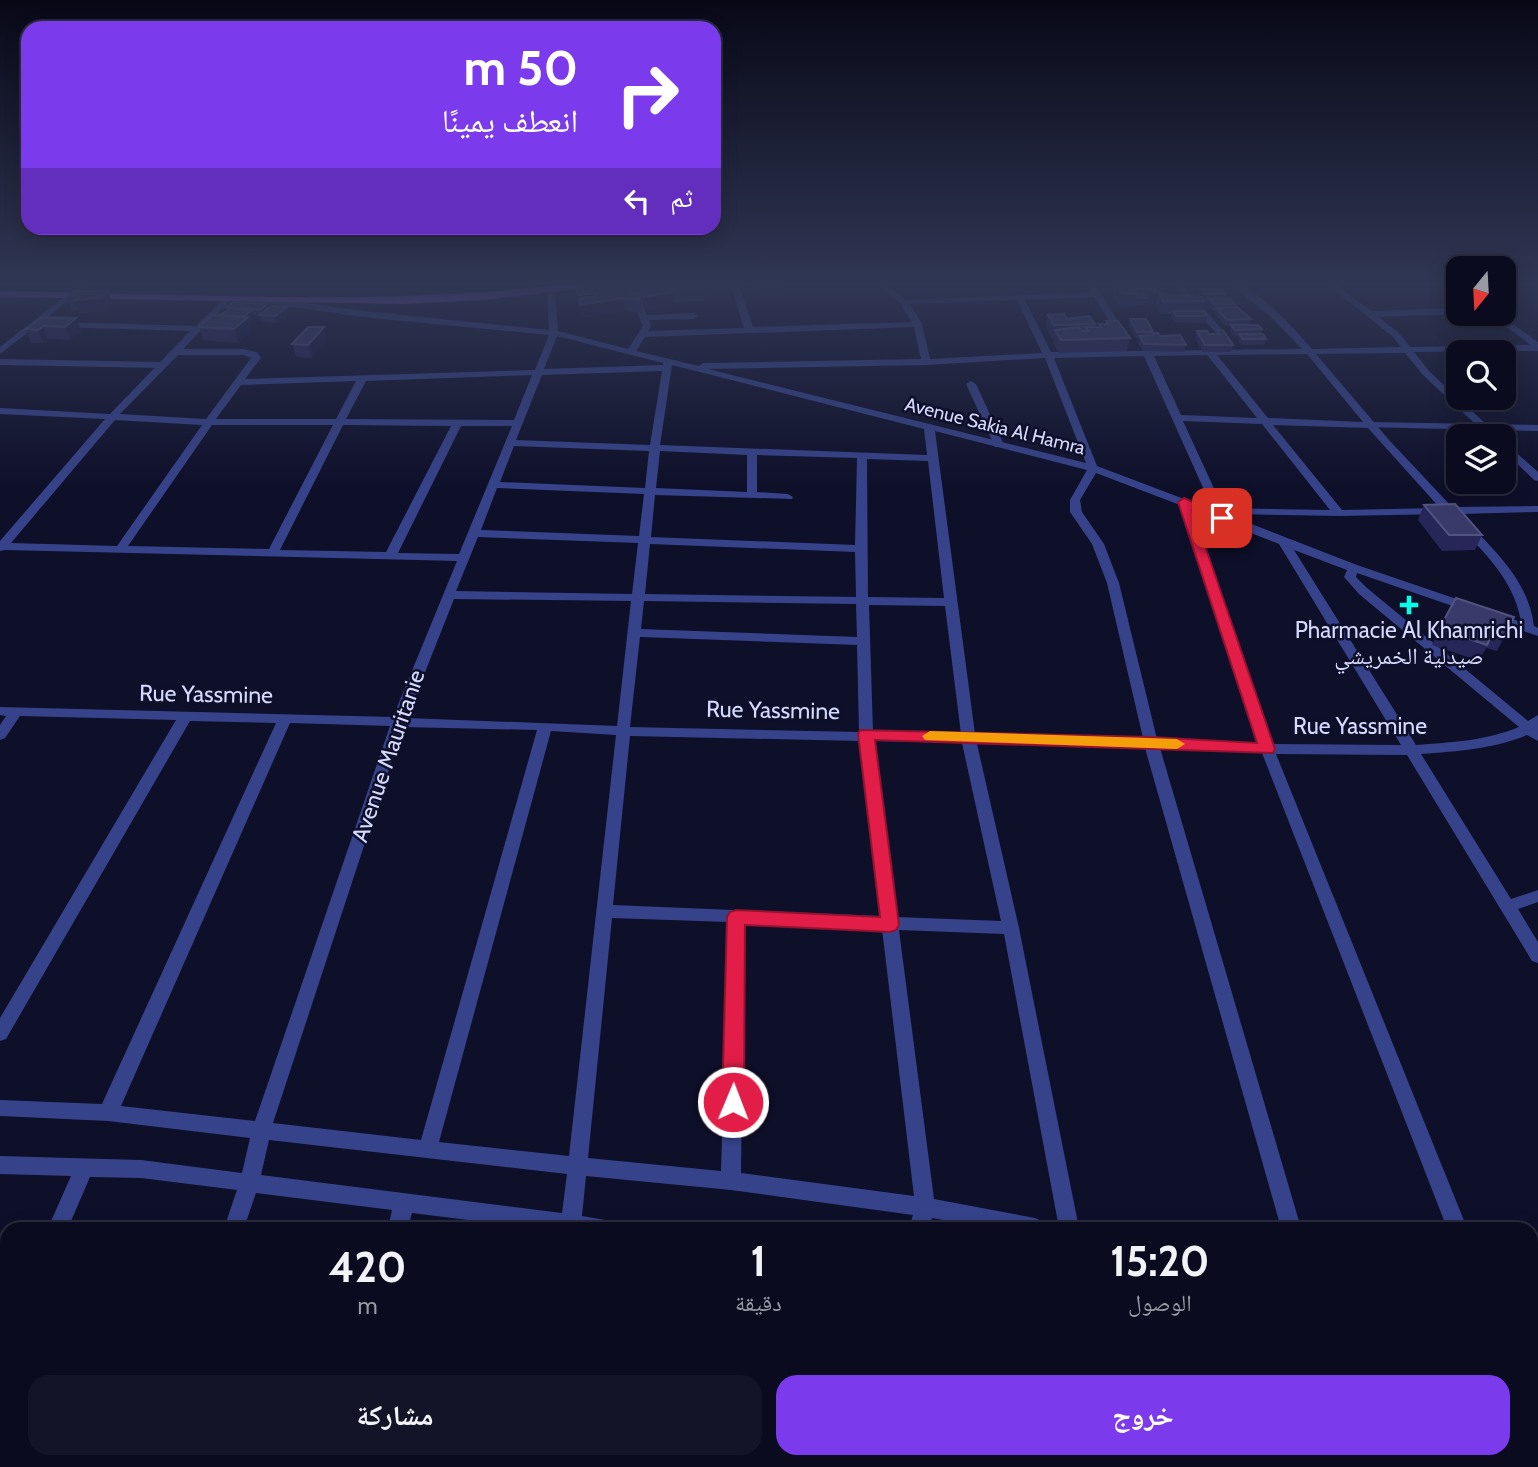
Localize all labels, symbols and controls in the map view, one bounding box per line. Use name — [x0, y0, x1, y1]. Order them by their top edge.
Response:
text: 50 m — [463, 38, 578, 97]
icon: right — [602, 49, 693, 140]
text: انعطف يمينًا — [442, 101, 578, 140]
icon: left — [618, 182, 656, 220]
text: ثم — [670, 182, 693, 214]
north arrow — [1446, 256, 1516, 326]
map controls — [1446, 256, 1516, 494]
button: search — [1446, 340, 1516, 410]
street label: Avenue Sakia Al Hamra — [902, 392, 1088, 460]
button: layers — [1446, 424, 1516, 494]
pin — [1192, 488, 1252, 548]
icon: arrive — [1203, 499, 1241, 537]
marker: Pharmacie Al Khamrichi صيدلية الخمريشي — [1401, 597, 1417, 613]
place label: Pharmacie Al Khamrichi صيدلية الخمريشي — [1295, 616, 1523, 675]
street label: Avenue Mauritanie — [345, 666, 431, 846]
street label: Rue Yassmine — [139, 679, 273, 709]
street label: Rue Yassmine — [706, 695, 840, 725]
street label: Rue Yassmine — [1293, 712, 1427, 740]
position arrow — [696, 1065, 770, 1139]
text: 1 — [751, 1235, 766, 1287]
text: 15:20 — [1110, 1235, 1210, 1287]
text: 420 — [329, 1241, 406, 1293]
text: دقيقة — [735, 1289, 782, 1317]
text: الوصول — [1128, 1289, 1192, 1317]
text: m — [357, 1292, 378, 1320]
button: مشاركة — [28, 1375, 762, 1455]
button: خروج — [776, 1375, 1510, 1455]

